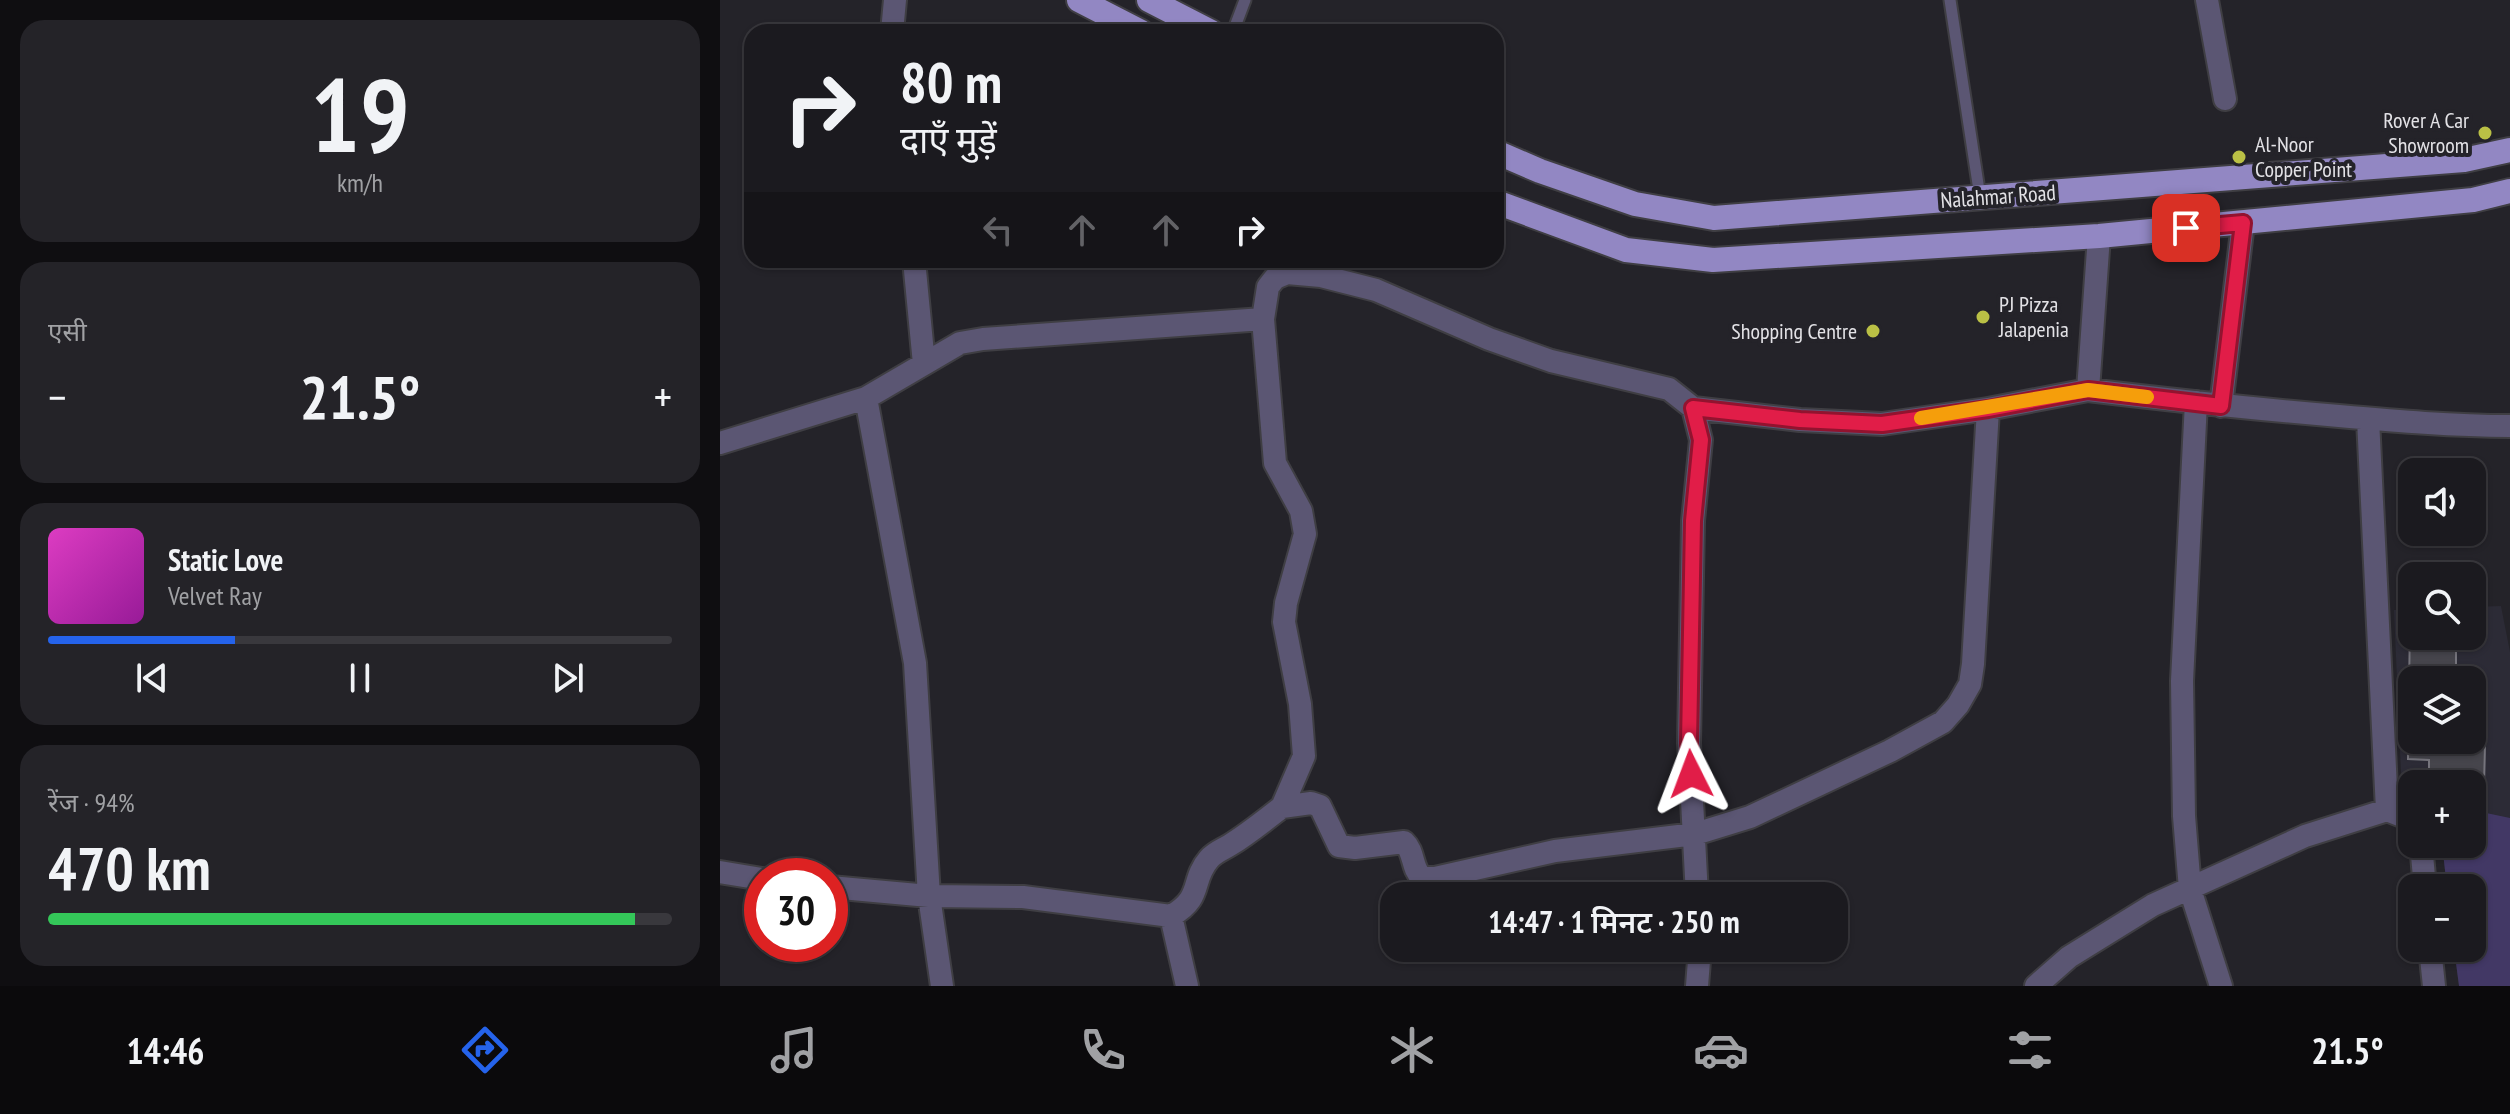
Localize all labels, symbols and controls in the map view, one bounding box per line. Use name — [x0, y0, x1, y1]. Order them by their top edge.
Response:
text: 19 — [310, 46, 410, 181]
text: 80 m — [900, 46, 1002, 118]
icon: right — [768, 56, 872, 160]
place label: Rover A Car Showroom — [2383, 106, 2469, 159]
text: दाएँ मुड़ें — [900, 116, 997, 163]
marker: Rover A Car Showroom — [2476, 124, 2494, 142]
place label: Al-Noor Copper Point — [2255, 130, 2352, 183]
marker: Al-Noor Copper Point — [2230, 148, 2248, 166]
text: km/h — [337, 166, 383, 199]
street label: Nalahmar Road — [1939, 178, 2057, 214]
pin — [2152, 194, 2220, 262]
icon: arrive — [2164, 206, 2208, 250]
icon: left — [976, 208, 1020, 252]
icon: ahead — [1060, 208, 1104, 252]
icon: ahead — [1144, 208, 1188, 252]
icon: right — [1228, 208, 1272, 252]
place label: PJ Pizza Jalapenia — [1998, 290, 2069, 343]
marker: PJ Pizza Jalapenia — [1974, 308, 1992, 326]
text: एसी — [48, 315, 87, 348]
place label: Shopping Centre — [1731, 317, 1857, 345]
marker: Shopping Centre — [1864, 322, 1882, 340]
text: 21.5° — [300, 358, 420, 436]
text: − — [48, 368, 66, 425]
text: + — [654, 368, 672, 425]
map controls — [2398, 458, 2486, 962]
button: sound — [2398, 458, 2486, 546]
text: Static Love — [168, 540, 283, 579]
button: search — [2398, 562, 2486, 650]
text: Velvet Ray — [168, 579, 262, 612]
icon: previous — [130, 656, 174, 700]
icon: pause — [338, 656, 382, 700]
icon: next — [546, 656, 590, 700]
button: layers — [2398, 666, 2486, 754]
position arrow — [1649, 732, 1733, 816]
button: + — [2398, 770, 2486, 858]
text: रेंज · 94% — [48, 786, 134, 819]
text: 470 km — [48, 829, 211, 907]
speed limit sign: 30 — [744, 858, 848, 962]
button: − — [2398, 874, 2486, 962]
text: 14:47 · 1 मिनट · 250 m — [1488, 902, 1740, 941]
icon: directions — [457, 1022, 513, 1078]
icon: music — [766, 1022, 822, 1078]
icon: phone — [1075, 1022, 1131, 1078]
icon: climate — [1384, 1022, 1440, 1078]
icon: car — [1693, 1022, 1749, 1078]
icon: filters — [2002, 1022, 2058, 1078]
text: 14:46 — [126, 1027, 204, 1074]
text: 21.5° — [2311, 1027, 2384, 1074]

